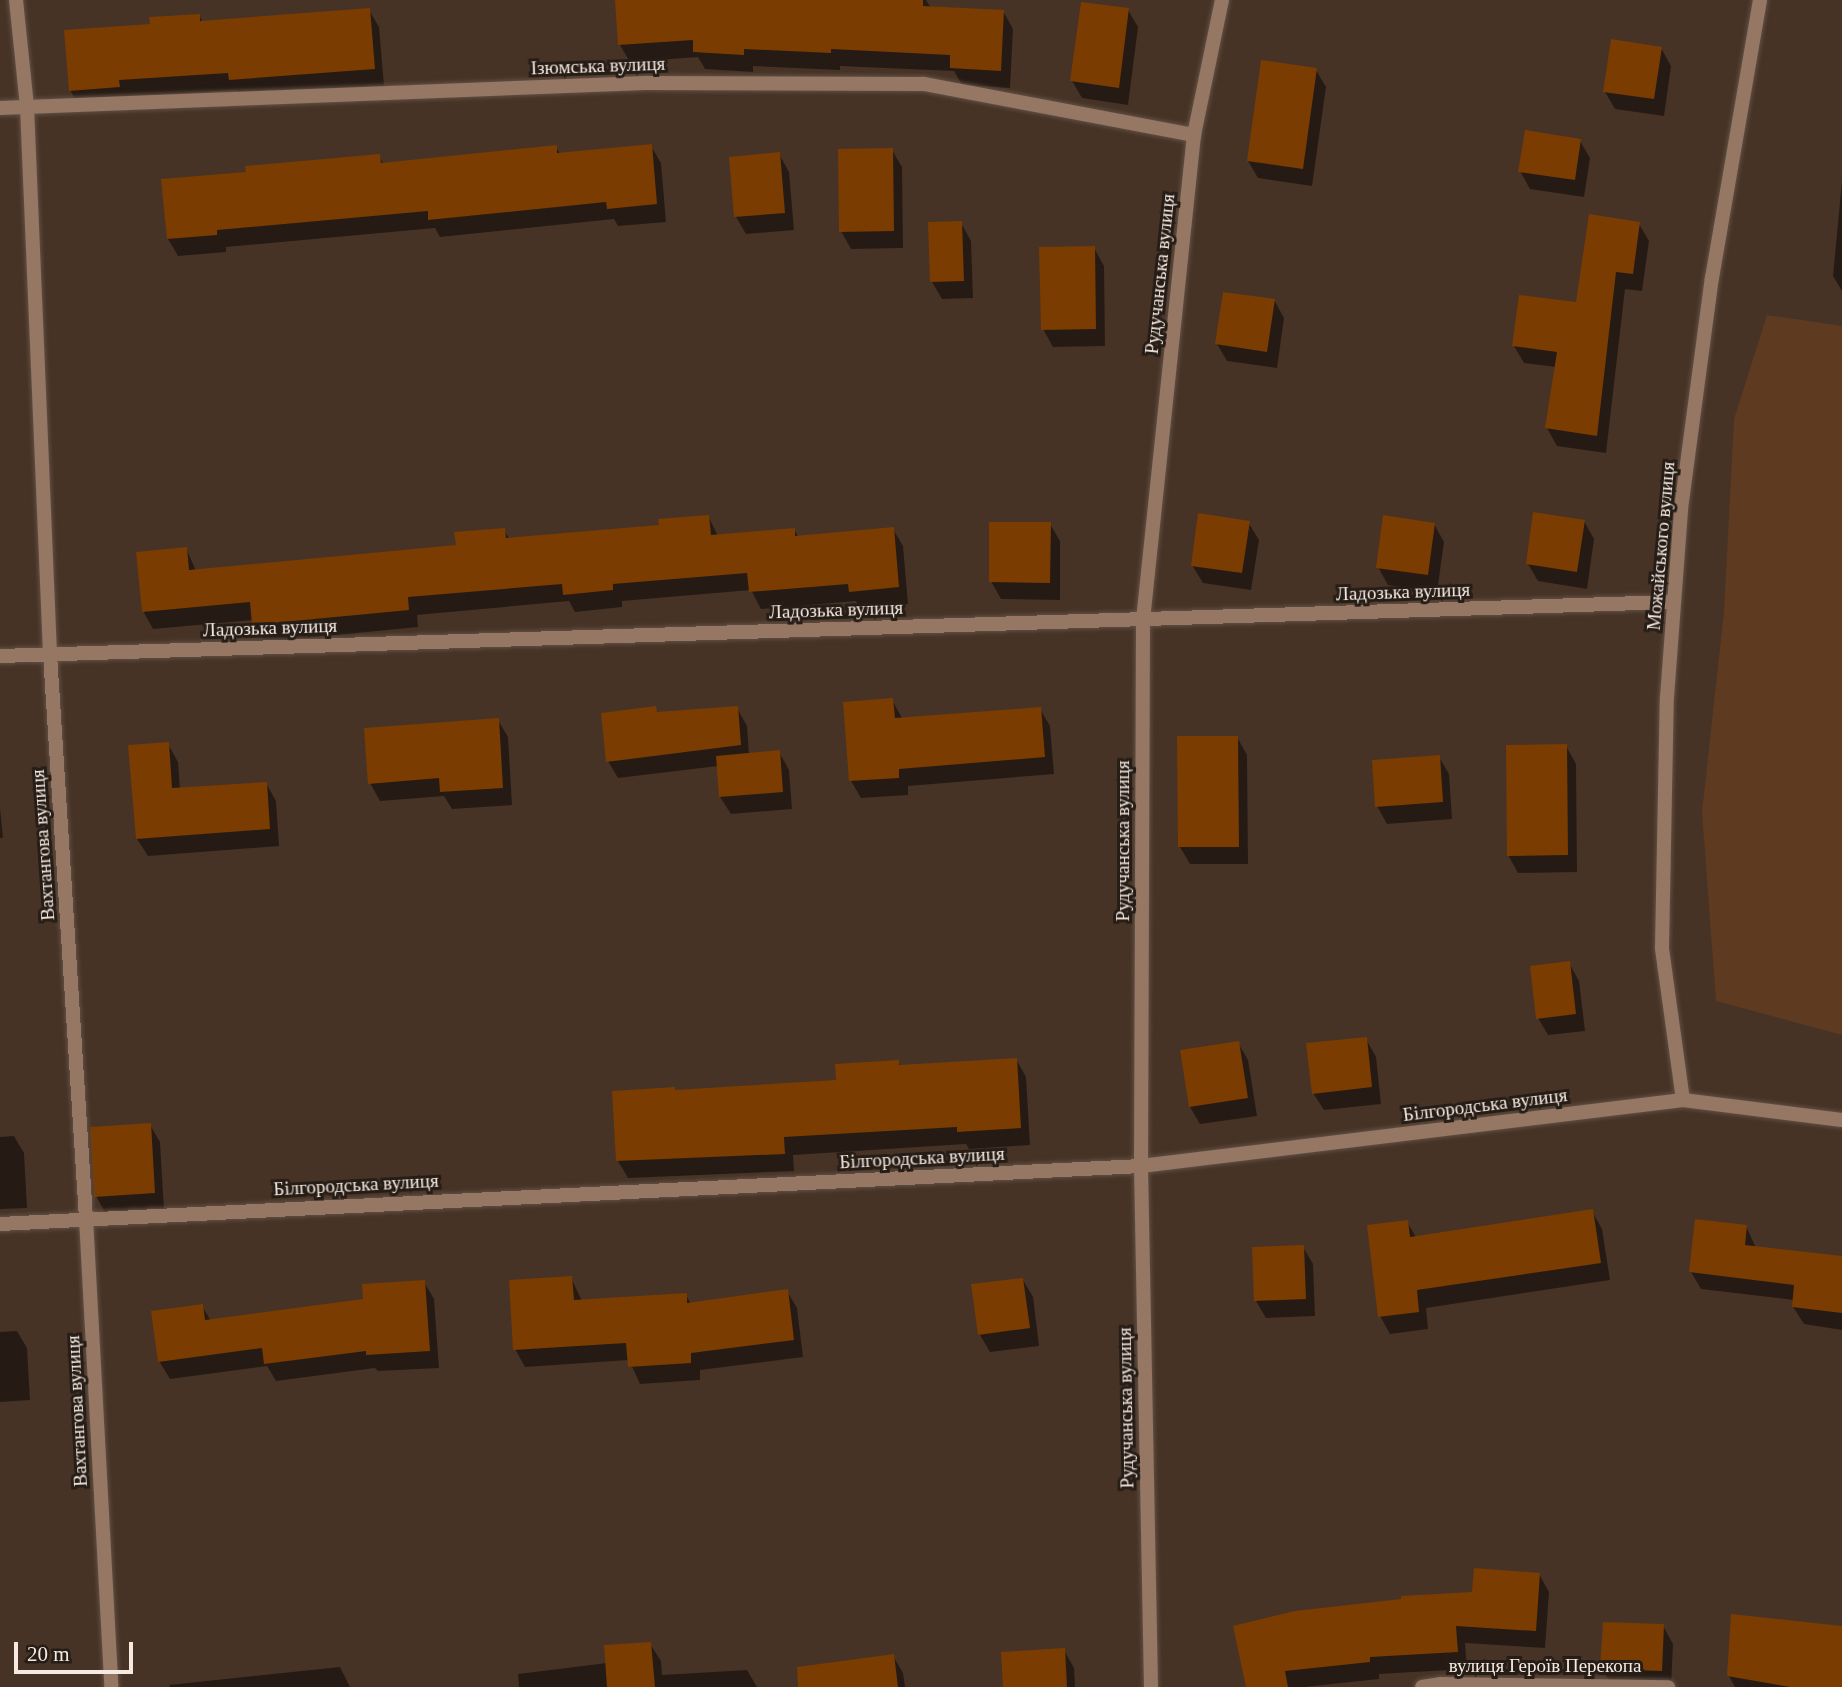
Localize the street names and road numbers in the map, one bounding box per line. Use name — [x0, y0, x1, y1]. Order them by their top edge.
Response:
street label: Ізюмська вулиця — [530, 52, 666, 80]
street label: Рудучанська вулиця — [1140, 193, 1180, 355]
street label: Можайського вулиця — [1642, 461, 1680, 631]
street label: Ладозька вулиця — [1335, 578, 1471, 606]
street label: Ладозька вулиця — [768, 596, 904, 624]
street label: Ладозька вулиця — [202, 614, 338, 642]
street label: Рудучанська вулиця — [1112, 761, 1134, 921]
street label: Вахтангова вулиця — [26, 769, 60, 921]
street label: Білгородська вулиця — [1402, 1084, 1568, 1126]
street label: Білгородська вулиця — [839, 1142, 1005, 1174]
street label: Білгородська вулиця — [273, 1169, 439, 1201]
street label: Рудучанська вулиця — [1113, 1327, 1139, 1489]
street label: Вахтангова вулиця — [62, 1335, 92, 1487]
street label: вулиця Героїв Перекопа — [1449, 1655, 1641, 1677]

